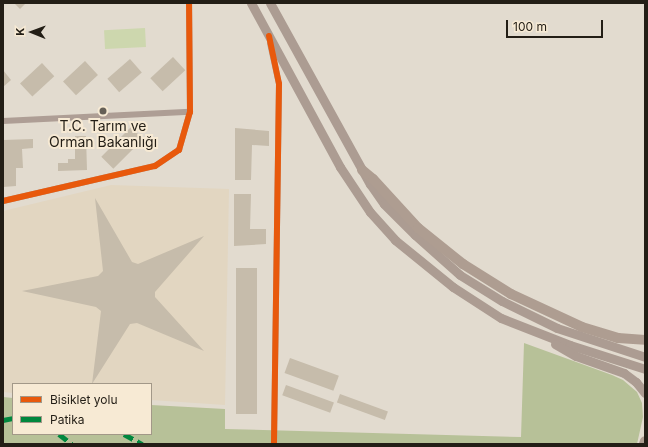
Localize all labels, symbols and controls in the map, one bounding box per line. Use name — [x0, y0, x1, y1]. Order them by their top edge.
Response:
north arrow — [12, 12, 52, 52]
scale bar — [508, 12, 605, 38]
text: 100 m — [513, 19, 547, 34]
text: K — [13, 28, 27, 36]
marker: T.C. Tarım ve Orman Bakanlığı — [98, 106, 108, 116]
place label: T.C. Tarım ve Orman Bakanlığı — [49, 118, 157, 150]
legend — [12, 383, 152, 435]
text: Bisiklet yolu — [50, 392, 118, 407]
text: Patika — [50, 412, 85, 427]

